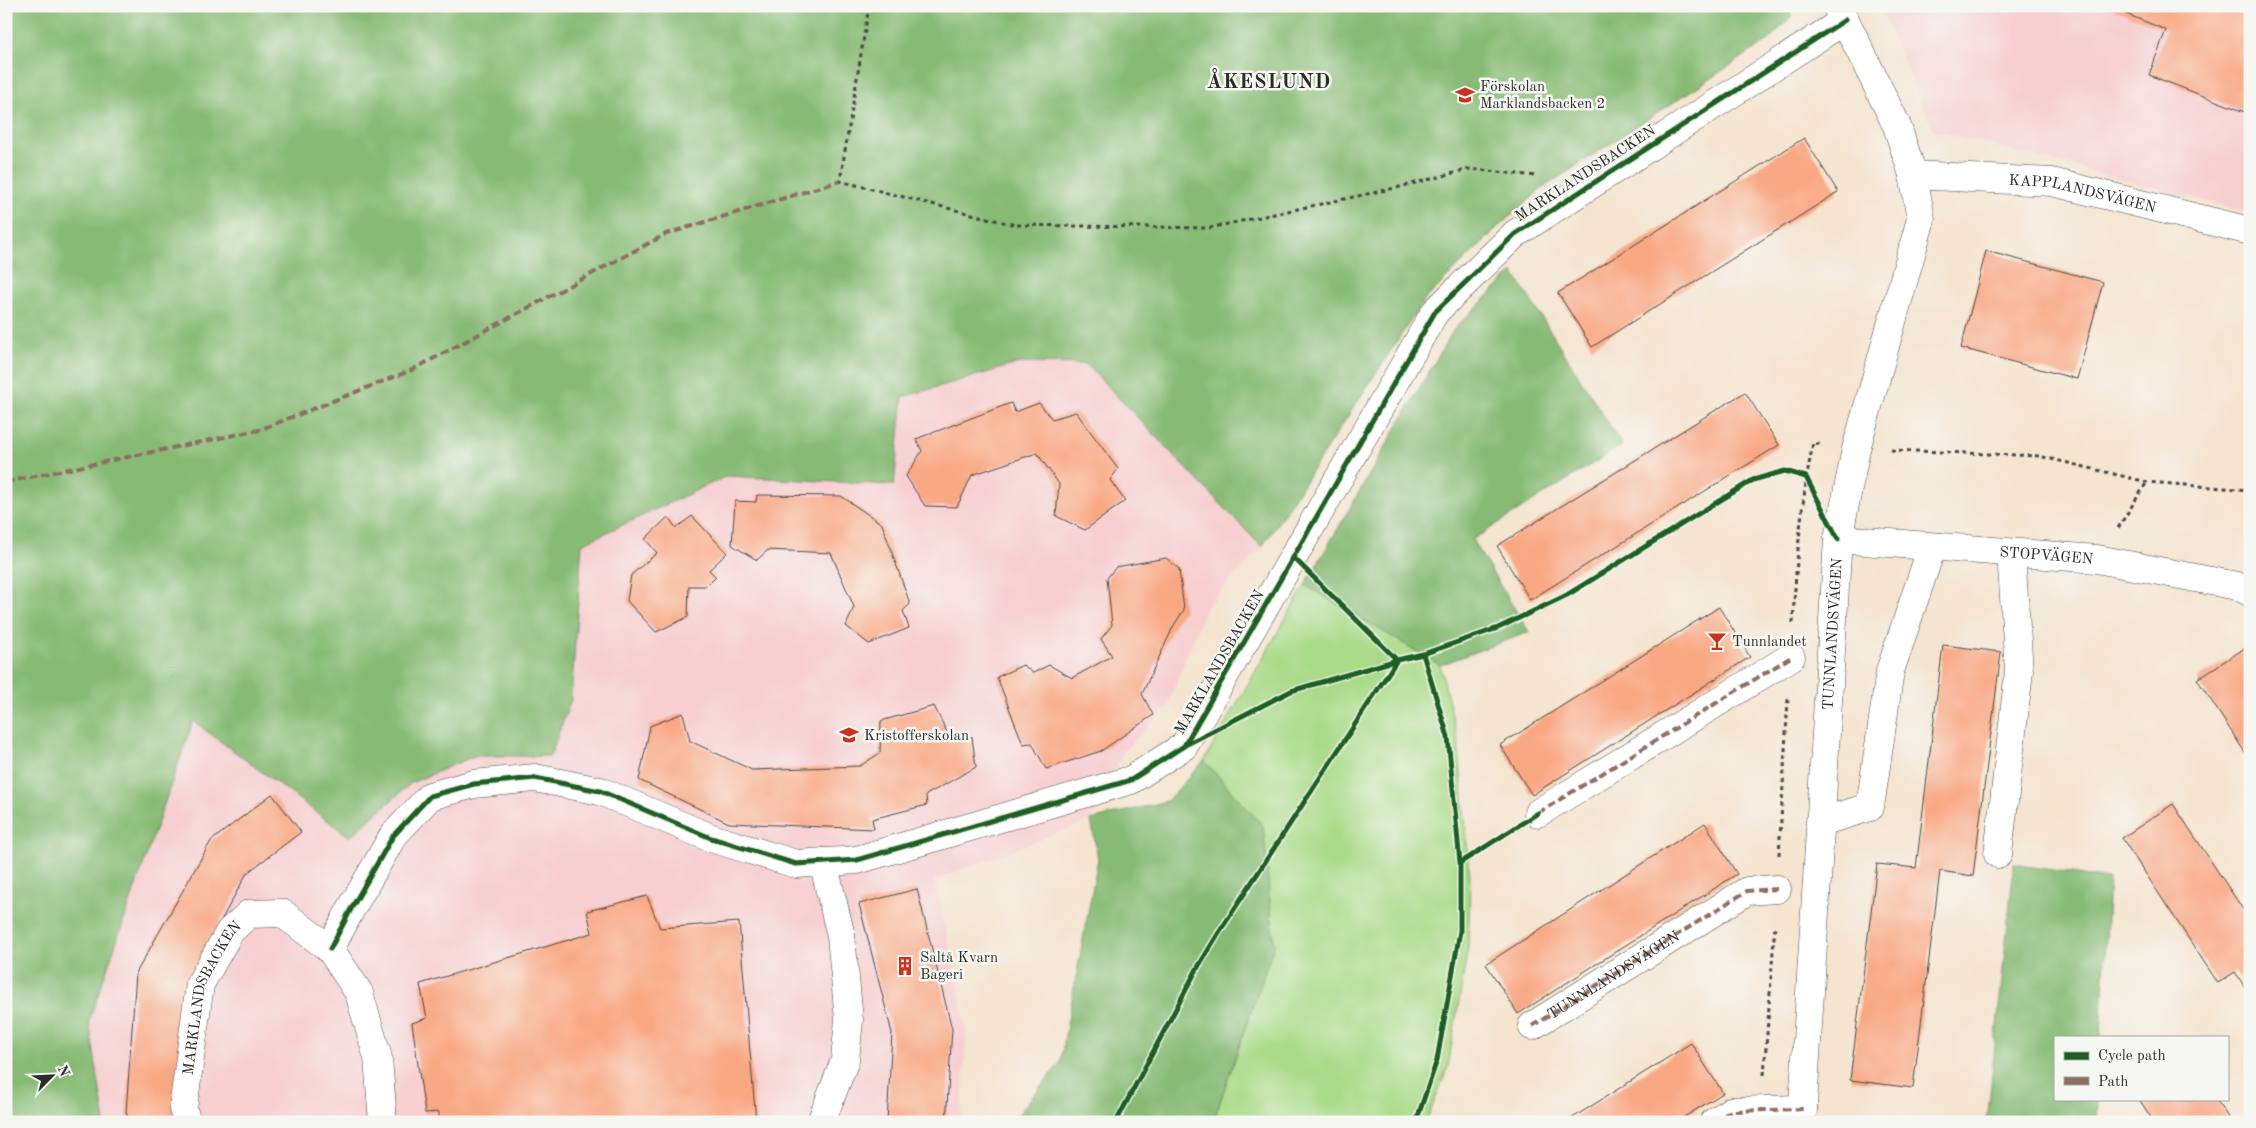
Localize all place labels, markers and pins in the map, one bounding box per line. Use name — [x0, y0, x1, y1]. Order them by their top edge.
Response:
place label: Förskolan Marklandsbacken 2 — [1480, 80, 1605, 112]
school or university icon: Förskolan Marklandsbacken 2 — [1454, 84, 1476, 106]
bar icon: Tunnlandet — [1706, 630, 1728, 652]
place label: Tunnlandet — [1732, 635, 1806, 650]
school or university icon: Kristofferskolan — [838, 724, 860, 746]
place label: Kristofferskolan — [864, 729, 969, 744]
place label: Saltå Kvarn Bageri — [920, 951, 998, 983]
building icon: Saltå Kvarn Bageri — [894, 955, 916, 977]

